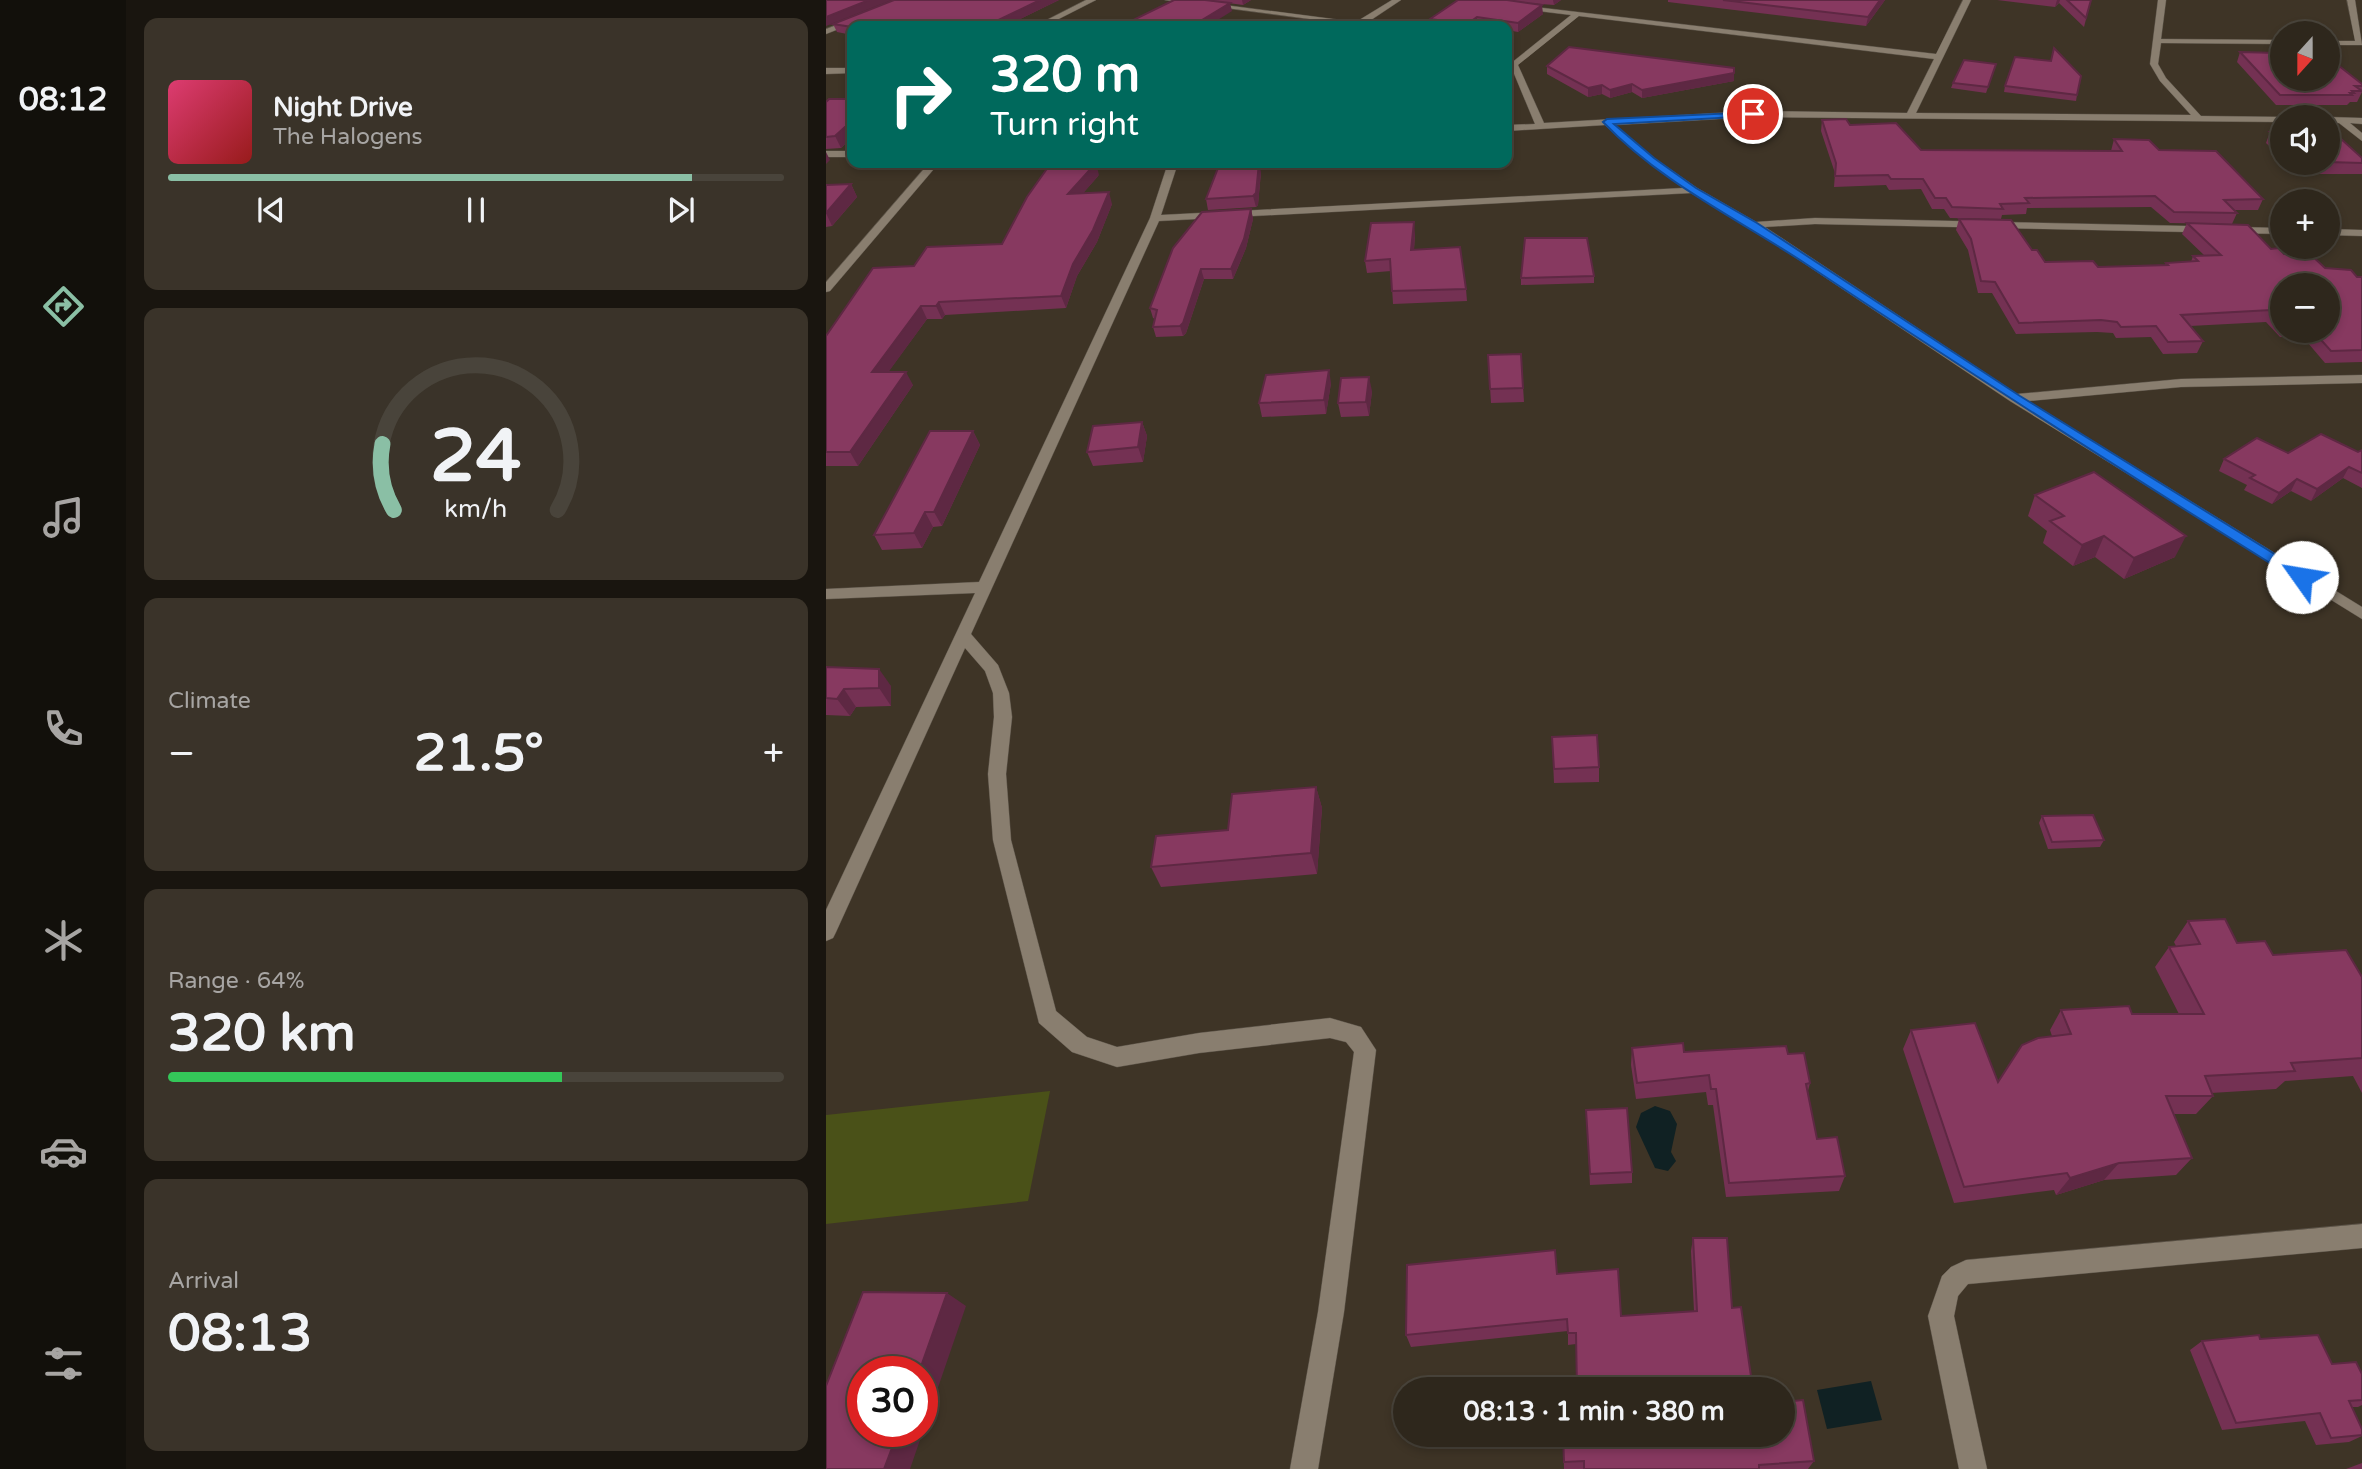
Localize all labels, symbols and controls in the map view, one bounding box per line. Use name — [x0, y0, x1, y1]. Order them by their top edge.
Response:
north arrow — [2270, 21, 2340, 91]
map controls — [2270, 21, 2340, 343]
text: 320 m — [990, 46, 1140, 105]
icon: right — [875, 49, 966, 140]
text: 08:12 — [19, 81, 107, 119]
pin — [1723, 84, 1783, 144]
text: Night Drive — [273, 92, 413, 123]
icon: arrive — [1734, 95, 1772, 133]
button: sound — [2270, 105, 2340, 175]
text: Turn right — [990, 106, 1139, 144]
text: The Halogens — [273, 123, 422, 151]
button: + — [2270, 189, 2340, 259]
icon: previous — [252, 191, 290, 229]
icon: pause — [457, 191, 495, 229]
icon: next — [662, 191, 700, 229]
button: − — [2270, 273, 2340, 343]
icon: directions — [39, 282, 88, 331]
text: 24 — [430, 414, 522, 502]
icon: music — [39, 493, 88, 542]
text: km/h — [445, 494, 507, 524]
position arrow — [2265, 540, 2339, 614]
text: Climate — [168, 687, 251, 715]
icon: phone — [39, 704, 88, 753]
text: 21.5° — [414, 722, 544, 785]
text: − — [168, 731, 195, 777]
text: + — [763, 731, 784, 777]
icon: climate — [39, 916, 88, 965]
text: Range · 64% — [168, 967, 304, 995]
text: 320 km — [168, 1002, 356, 1065]
icon: car — [39, 1127, 88, 1176]
text: Arrival — [168, 1267, 239, 1295]
text: 08:13 — [168, 1302, 312, 1365]
icon: filters — [39, 1339, 88, 1388]
speed limit sign: 30 — [847, 1356, 938, 1447]
text: 08:13 · 1 min · 380 m — [1463, 1396, 1725, 1427]

